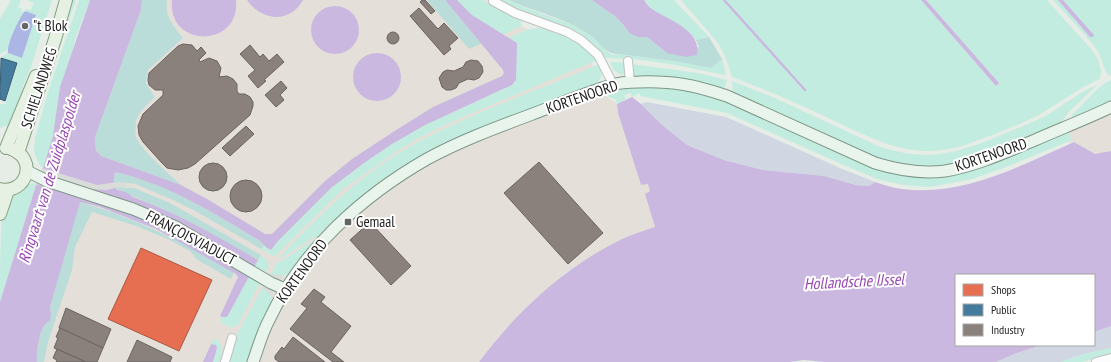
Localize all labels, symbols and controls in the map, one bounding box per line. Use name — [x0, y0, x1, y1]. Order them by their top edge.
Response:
place label: "t Blok — [33, 16, 68, 35]
marker: "t Blok — [20, 21, 30, 31]
street label: SCHIELANDWEG — [16, 45, 61, 131]
street label: KORTENOORD — [543, 75, 620, 118]
water label: Ringvaart van de Zuidplaspolder — [13, 86, 85, 265]
street label: KORTENOORD — [952, 133, 1029, 176]
street label: FRANÇOISVIADUCT — [143, 206, 240, 269]
place label: Gemaal — [356, 212, 395, 231]
marker: Gemaal — [343, 217, 353, 227]
street label: KORTENOORD — [272, 235, 331, 306]
water label: Hollandsche IJssel — [803, 268, 906, 294]
legend — [955, 274, 1095, 346]
text: Shops — [991, 282, 1016, 297]
text: Public — [991, 302, 1017, 317]
text: Industry — [991, 322, 1025, 337]

